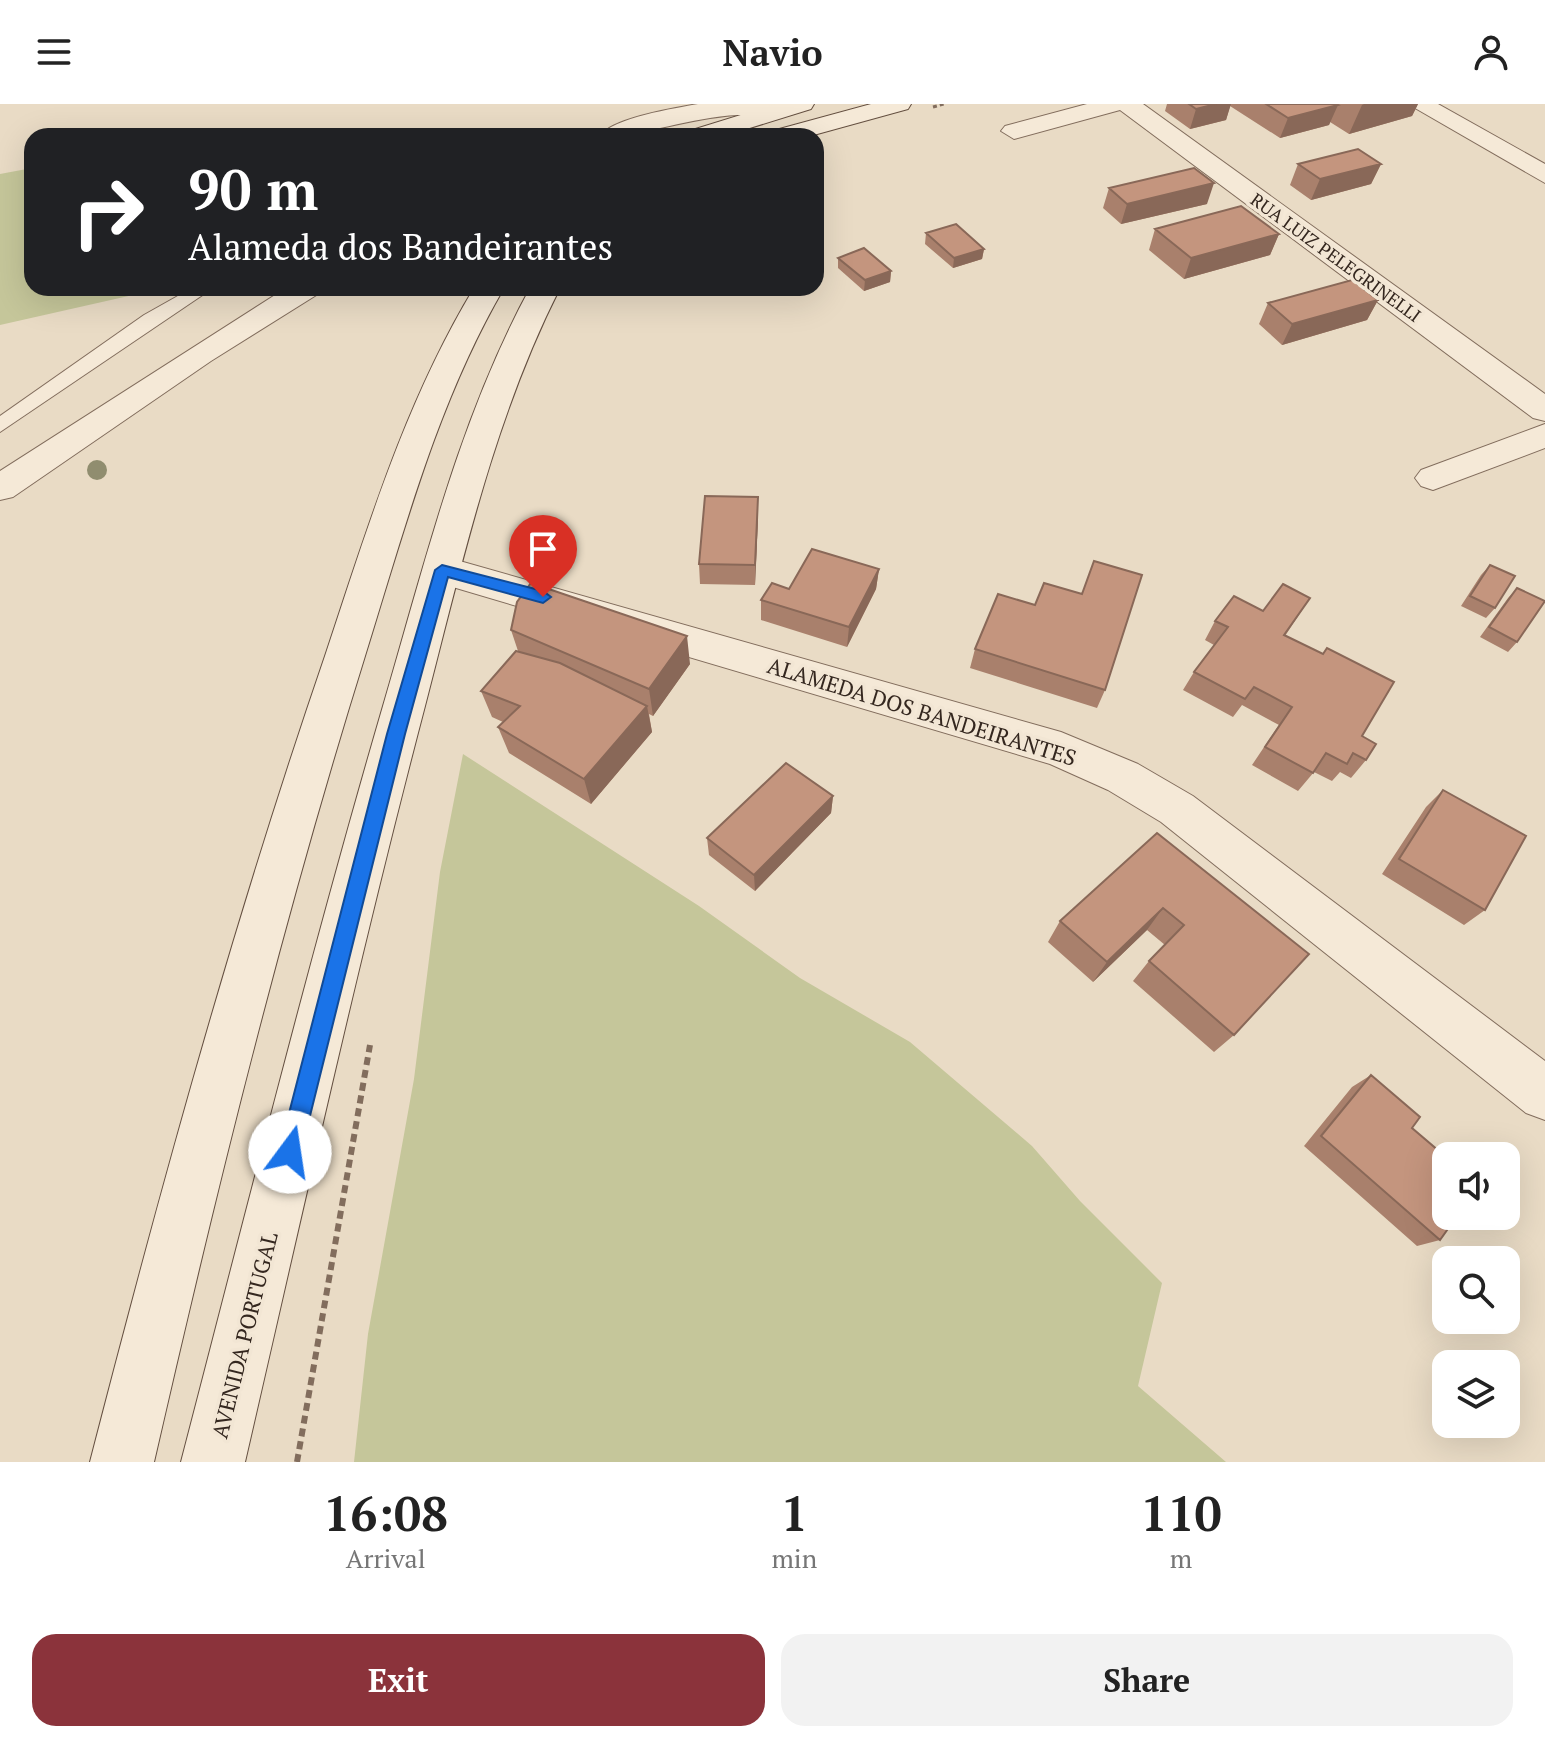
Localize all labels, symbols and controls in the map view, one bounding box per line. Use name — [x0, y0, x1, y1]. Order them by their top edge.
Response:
text: Navio — [722, 29, 823, 76]
icon: menu — [32, 30, 76, 74]
icon: person — [1469, 30, 1513, 74]
text: 90 m — [188, 152, 318, 226]
icon: right — [56, 160, 160, 264]
street label: RUA LUIZ PELEGRINELLI — [1246, 187, 1426, 327]
text: Alameda dos Bandeirantes — [188, 223, 613, 270]
pin — [509, 515, 577, 597]
icon: arrive — [521, 527, 565, 571]
street label: ALAMEDA DOS BANDEIRANTES — [764, 650, 1080, 772]
position arrow — [248, 1110, 332, 1194]
map controls — [1432, 1142, 1520, 1438]
button: sound — [1432, 1142, 1520, 1230]
street label: AVENIDA PORTUGAL — [204, 1229, 284, 1441]
button: search — [1432, 1246, 1520, 1334]
button: layers — [1432, 1350, 1520, 1438]
text: 16:08 — [323, 1481, 448, 1545]
text: 1 — [781, 1481, 808, 1545]
text: 110 — [1140, 1481, 1222, 1545]
text: Arrival — [346, 1541, 426, 1575]
text: min — [771, 1541, 817, 1575]
text: m — [1170, 1541, 1192, 1575]
button: Exit — [32, 1634, 765, 1726]
button: Share — [781, 1634, 1513, 1726]

